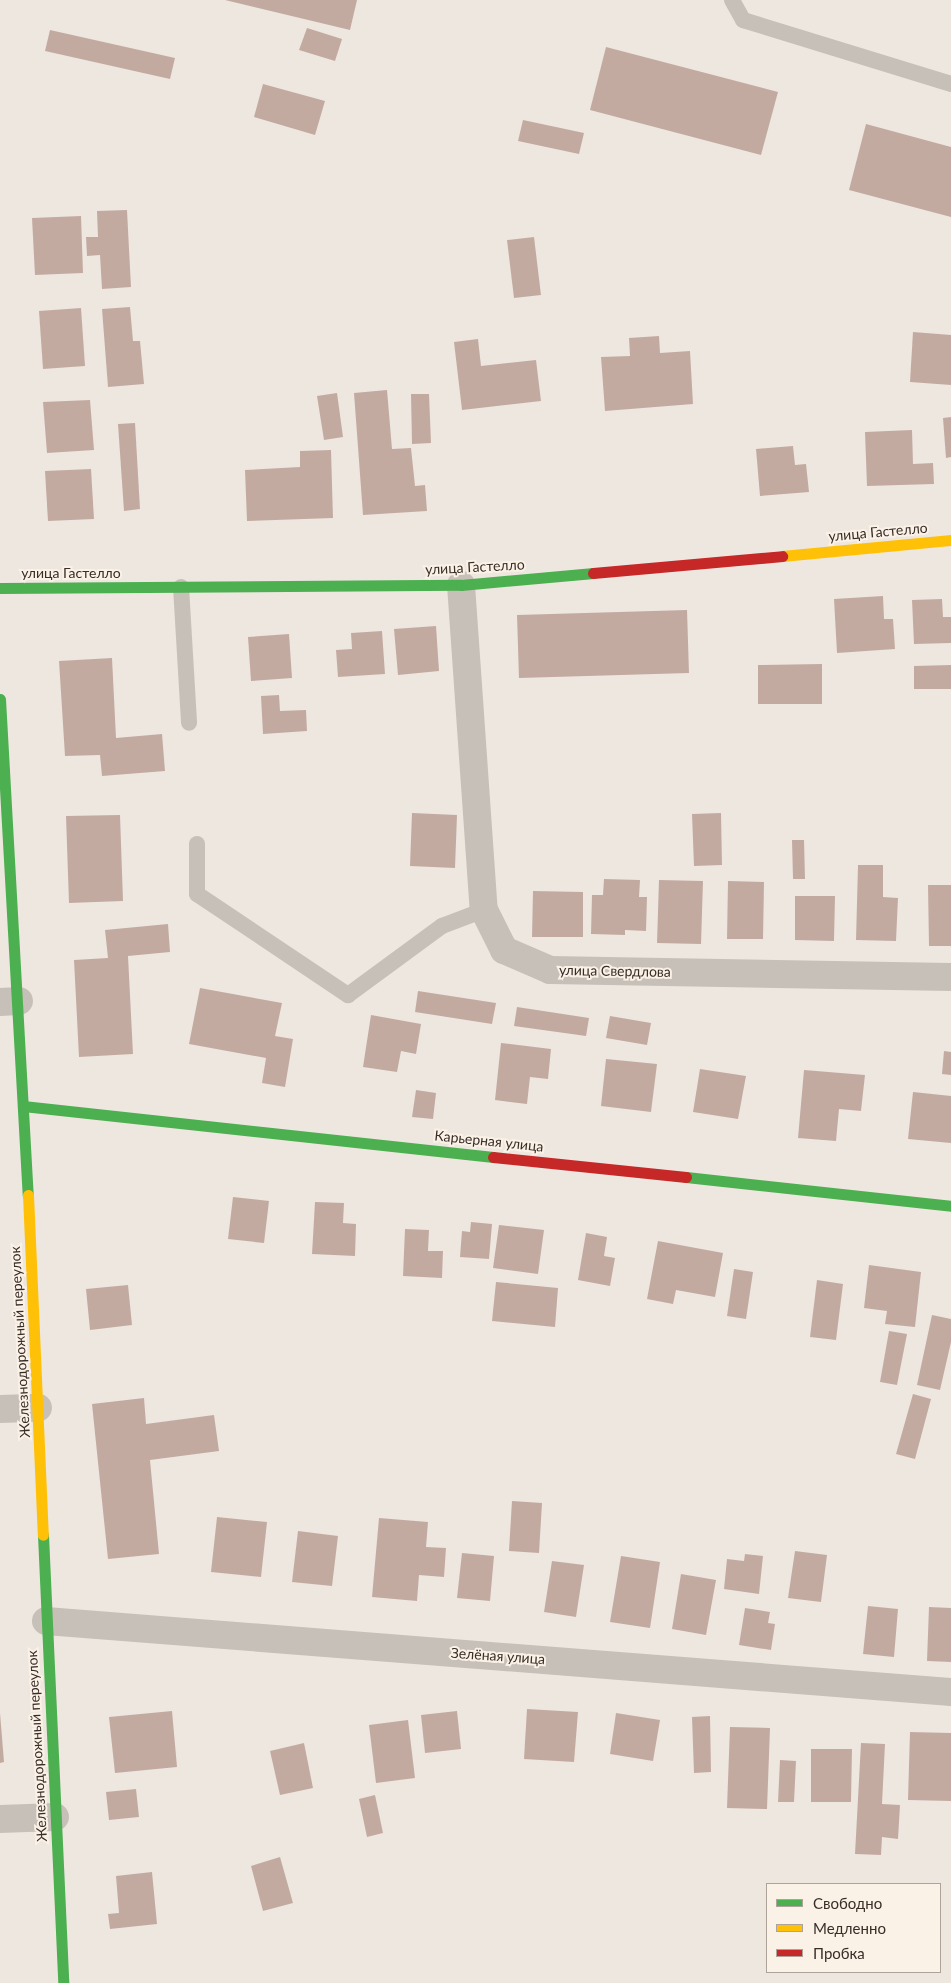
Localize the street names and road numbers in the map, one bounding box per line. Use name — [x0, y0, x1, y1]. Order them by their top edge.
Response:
street label: улица Гастелло — [828, 519, 928, 545]
street label: улица Гастелло — [425, 556, 525, 578]
street label: улица Гастелло — [21, 565, 121, 581]
street label: улица Свердлова — [559, 962, 671, 980]
street label: Карьерная улица — [434, 1127, 544, 1155]
street label: Железнодорожный переулок — [7, 1246, 33, 1438]
street label: Зелёная улица — [450, 1644, 546, 1668]
street label: Железнодорожный переулок — [24, 1650, 50, 1842]

